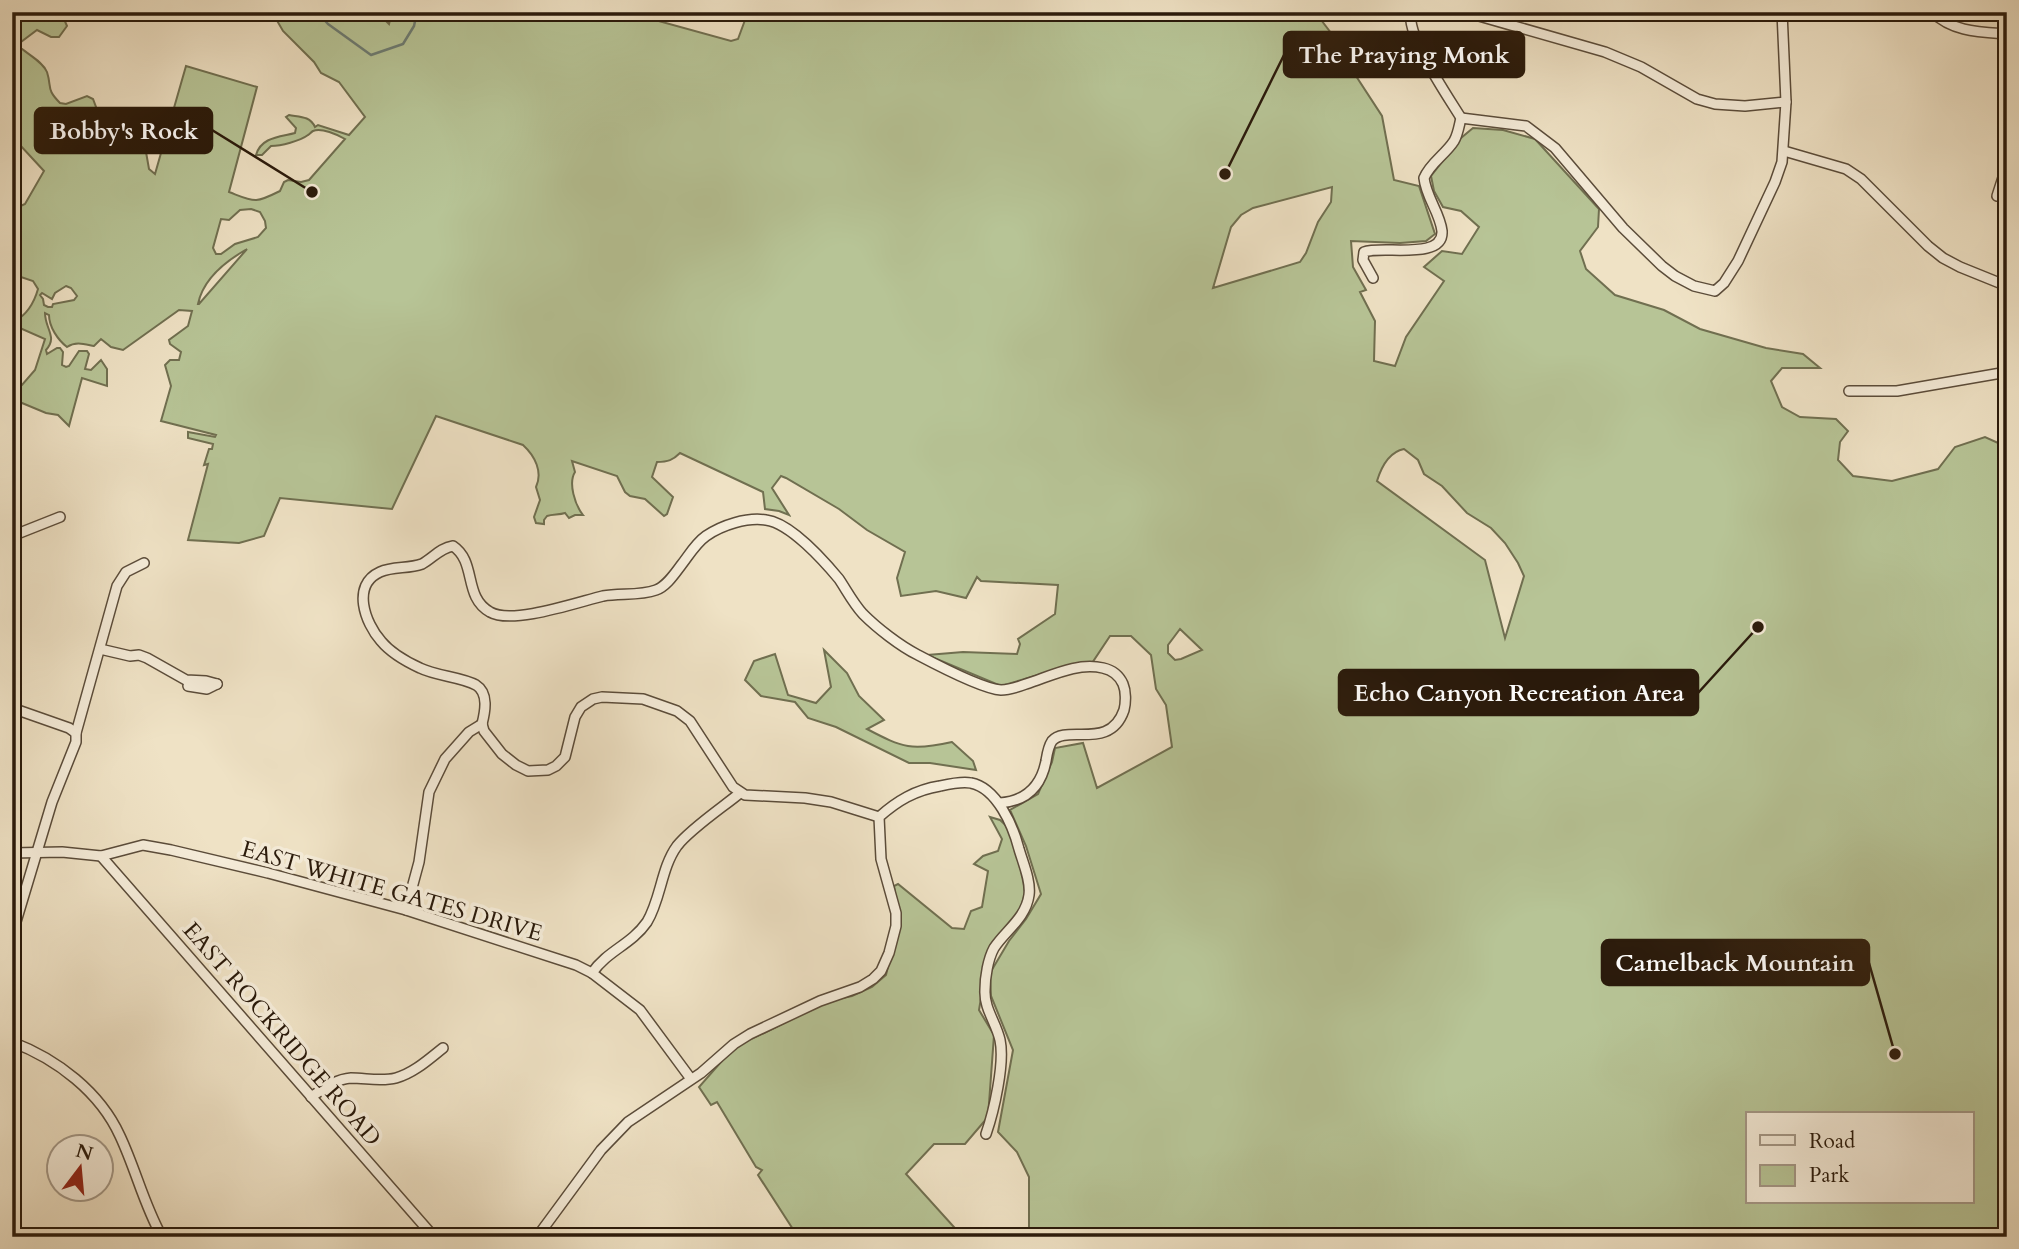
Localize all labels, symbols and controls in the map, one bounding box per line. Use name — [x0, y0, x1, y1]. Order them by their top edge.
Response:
callout: The Praying Monk — [1284, 32, 1524, 77]
text: The Praying Monk — [1298, 39, 1510, 72]
callout: Bobby's Rock — [35, 108, 212, 153]
text: Bobby's Rock — [50, 115, 198, 148]
callout: Echo Canyon Recreation Area — [1339, 670, 1698, 715]
text: Echo Canyon Recreation Area — [1354, 677, 1684, 710]
street label: EAST WHITE GATES DRIVE — [238, 833, 546, 949]
street label: EAST ROCKRIDGE ROAD — [176, 915, 388, 1153]
callout: Camelback Mountain — [1602, 940, 1869, 985]
text: Camelback Mountain — [1615, 947, 1855, 980]
legend — [1746, 1112, 1974, 1204]
text: Road — [1809, 1127, 1855, 1156]
north arrow — [46, 1134, 116, 1204]
text: N — [73, 1138, 96, 1168]
text: Park — [1809, 1161, 1850, 1190]

